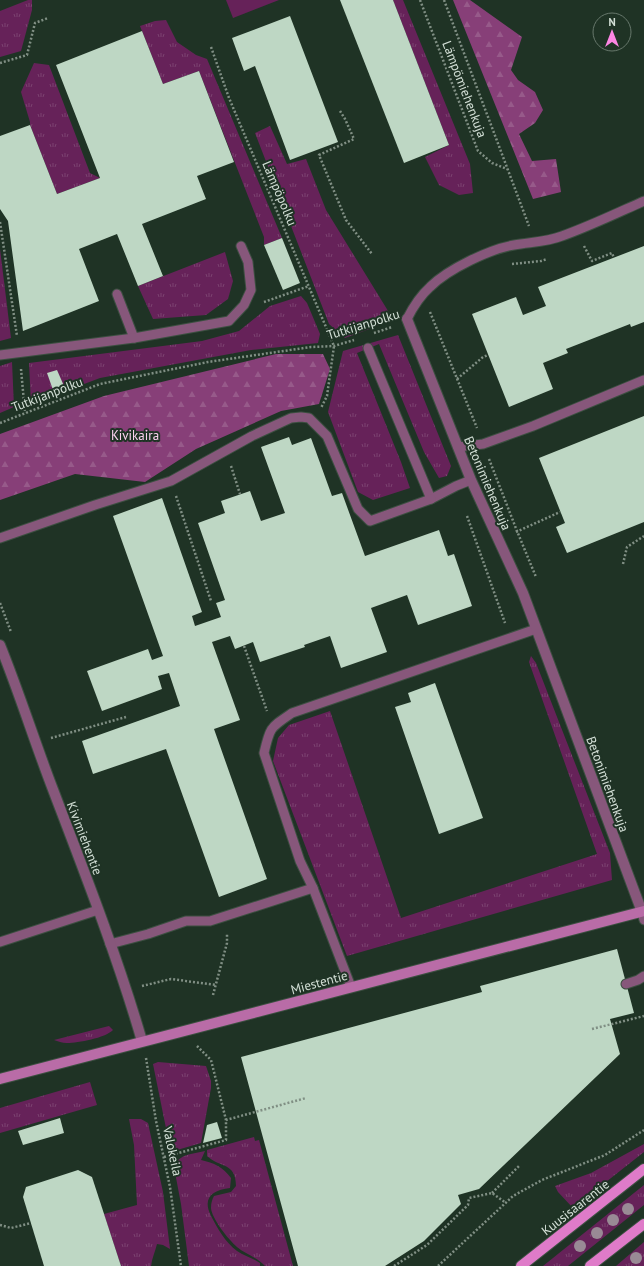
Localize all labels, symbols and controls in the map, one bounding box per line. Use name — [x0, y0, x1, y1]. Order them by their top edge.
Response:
north arrow — [592, 12, 632, 52]
text: N — [608, 15, 616, 29]
street label: Lämpömiehenkuja — [438, 38, 491, 140]
street label: Lämpöpolku — [258, 158, 301, 228]
street label: Tutkijanpolku — [325, 305, 402, 344]
street label: Tutkijanpolku — [9, 373, 85, 416]
park label: Kivikaira — [111, 427, 159, 444]
street label: Betonimiehenkuja — [460, 434, 515, 533]
street label: Betonimiehenkuja — [582, 734, 633, 834]
street label: Kivimiehentie — [63, 799, 106, 877]
street label: Miestentie — [289, 967, 349, 998]
street label: Valokeila — [159, 1124, 186, 1178]
street label: Kuusisaarentie — [538, 1176, 613, 1239]

